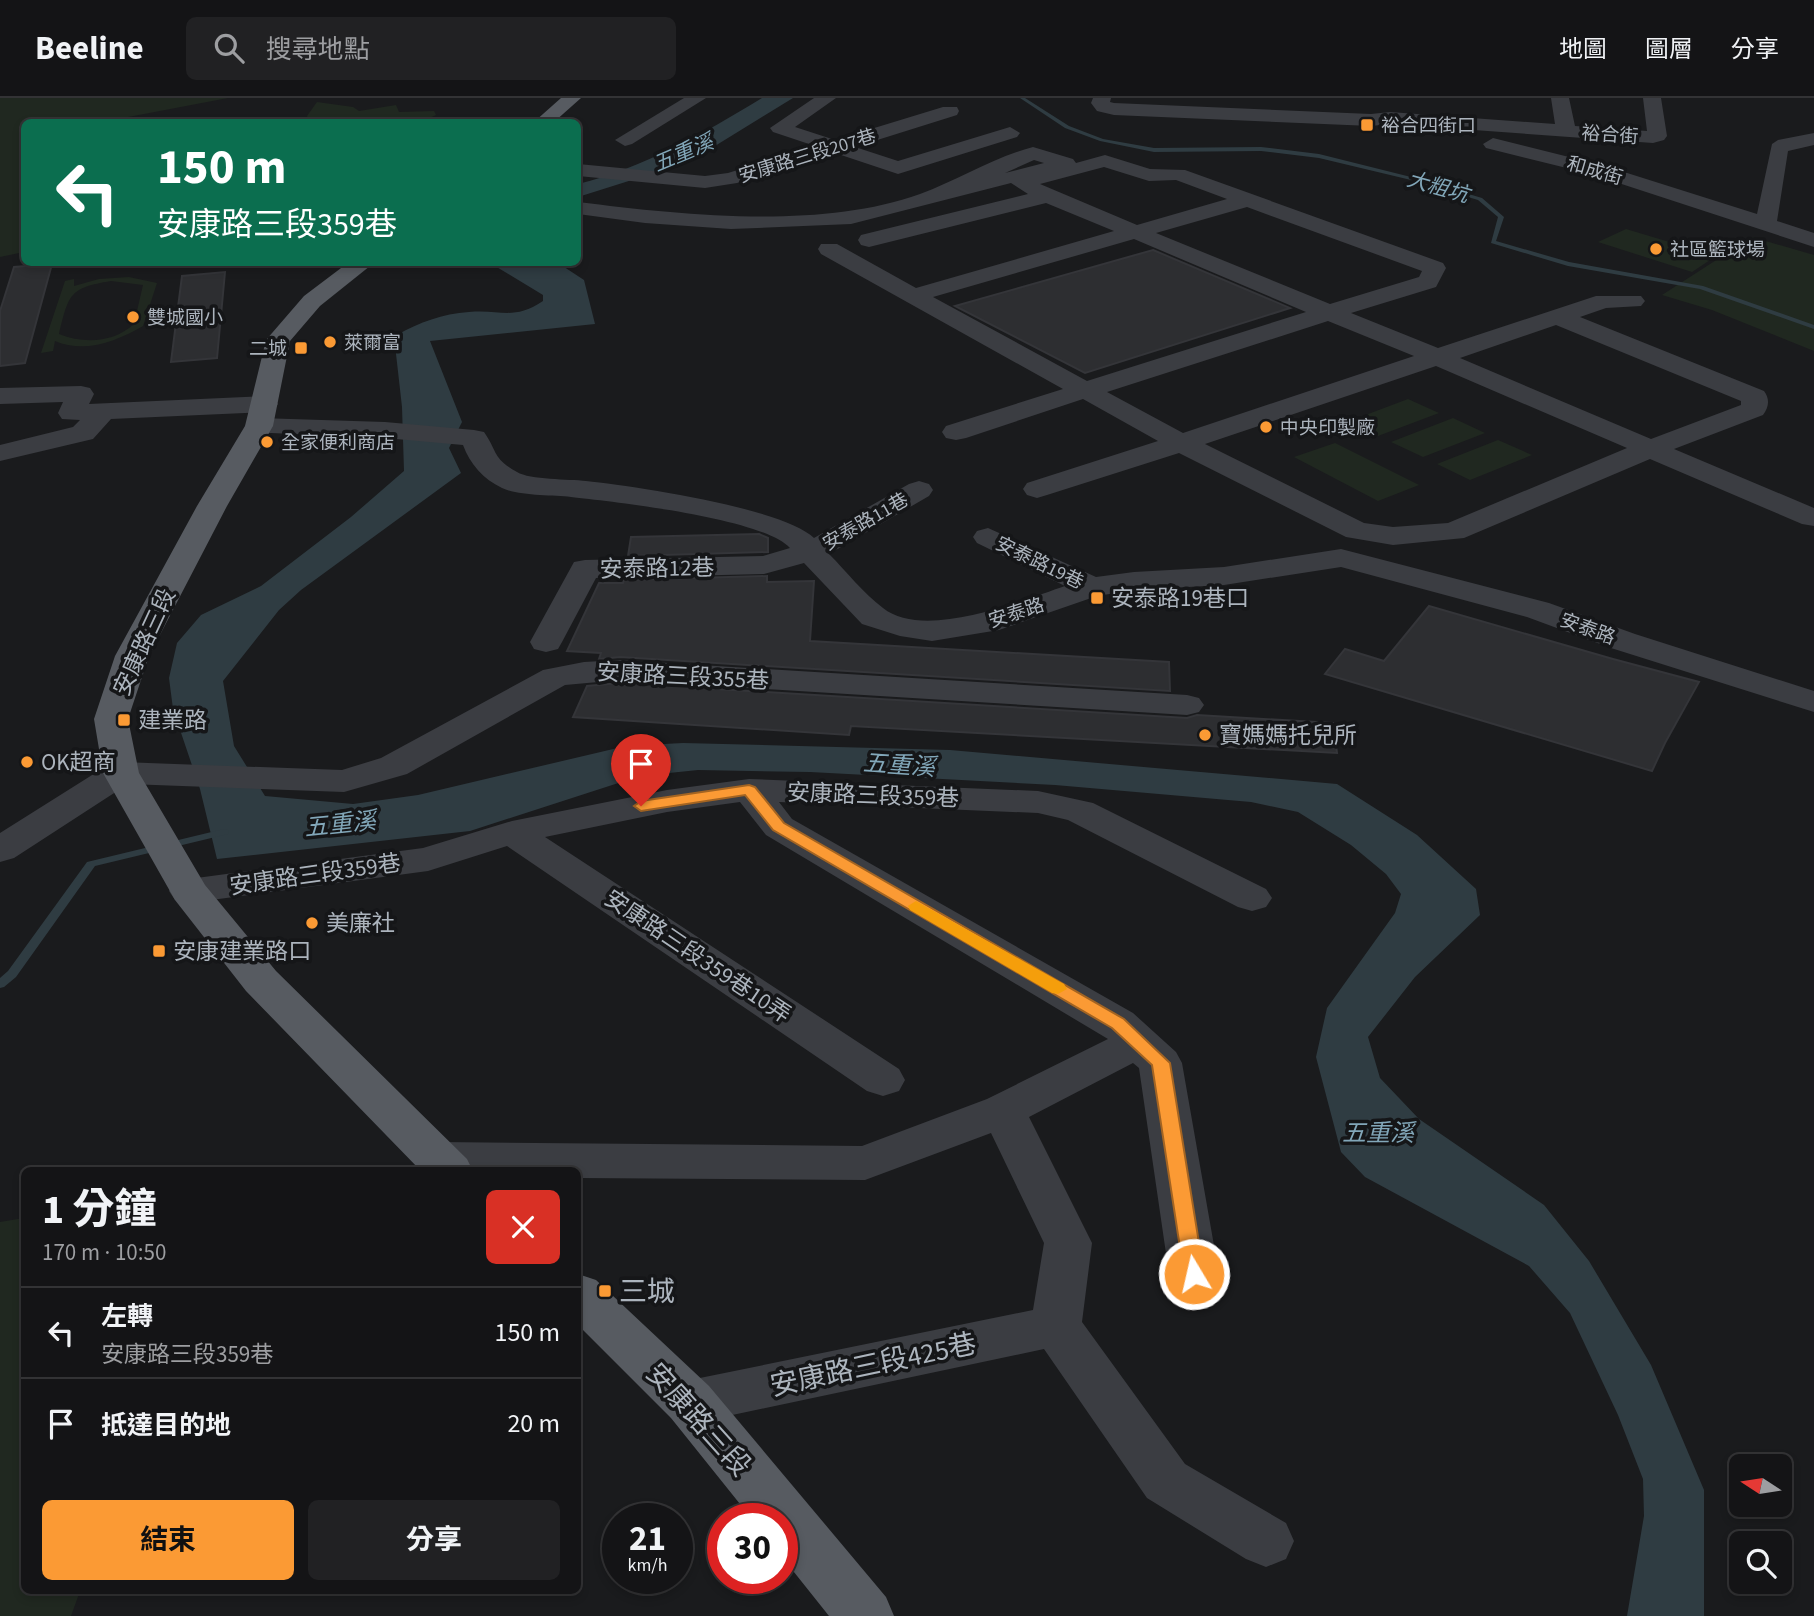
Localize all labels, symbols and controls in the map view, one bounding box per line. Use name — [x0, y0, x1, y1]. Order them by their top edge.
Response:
search box — [186, 17, 676, 80]
text: Beeline — [35, 25, 144, 72]
icon: search — [210, 29, 248, 67]
text: 搜尋地點 — [266, 31, 370, 68]
text: 地圖 — [1559, 32, 1607, 67]
text: 圖層 — [1645, 32, 1693, 67]
text: 分享 — [1731, 32, 1779, 67]
place label: 裕合四街口 — [1381, 113, 1476, 140]
marker: 裕合四街口 — [1359, 117, 1375, 133]
street label: 裕合街 — [1581, 120, 1639, 151]
street label: 安康路三段207巷 — [735, 123, 879, 190]
water label: 五重溪 — [648, 126, 721, 179]
text: 150 m — [157, 133, 286, 203]
icon: left — [42, 147, 133, 238]
street label: 和成街 — [1563, 151, 1626, 192]
water label: 大粗坑 — [1404, 164, 1475, 211]
text: 安康路三段359巷 — [157, 202, 397, 248]
place label: 社區籃球場 — [1670, 237, 1765, 264]
marker: 社區籃球場 — [1648, 241, 1664, 257]
place label: 雙城國小 — [147, 305, 223, 332]
marker: 雙城國小 — [125, 309, 141, 325]
place label: 萊爾富 — [344, 330, 401, 357]
marker: 萊爾富 — [322, 334, 338, 350]
place label: 二城 — [249, 336, 287, 363]
marker: 二城 — [293, 340, 309, 356]
place label: 中央印製廠 — [1280, 415, 1375, 442]
marker: 中央印製廠 — [1258, 419, 1274, 435]
place label: 全家便利商店 — [281, 430, 395, 457]
marker: 全家便利商店 — [259, 434, 275, 450]
street label: 安泰路11巷 — [818, 487, 914, 558]
street label: 安泰路19巷 — [991, 530, 1088, 596]
street label: 安泰路12巷 — [599, 551, 715, 586]
place label: 安泰路19巷口 — [1111, 582, 1249, 615]
street label: 安康路三段 — [105, 583, 184, 701]
marker: 安泰路19巷口 — [1089, 590, 1105, 606]
street label: 安泰路 — [985, 592, 1048, 635]
street label: 安泰路 — [1556, 607, 1619, 652]
street label: 安康路三段355巷 — [596, 656, 770, 697]
place label: 建業路 — [138, 704, 207, 737]
marker: 建業路 — [116, 712, 132, 728]
place label: 寶媽媽托兒所 — [1219, 719, 1357, 752]
marker: 寶媽媽托兒所 — [1197, 727, 1213, 743]
pin — [611, 734, 671, 806]
icon: arrive — [622, 745, 660, 783]
place label: OK超商 — [41, 746, 116, 779]
water label: 五重溪 — [862, 746, 939, 786]
marker: OK超商 — [19, 754, 35, 770]
street label: 安康路三段359巷 — [786, 776, 960, 815]
water label: 五重溪 — [302, 803, 381, 846]
street label: 安康路三段359巷 — [227, 846, 403, 903]
street label: 安康路三段359巷10弄 — [598, 882, 797, 1031]
place label: 美廉社 — [326, 907, 395, 940]
marker: 美廉社 — [304, 915, 320, 931]
place label: 安康建業路口 — [173, 935, 311, 968]
marker: 安康建業路口 — [151, 943, 167, 959]
water label: 五重溪 — [1342, 1116, 1417, 1151]
text: 1 分鐘 — [42, 1180, 157, 1240]
button: close — [486, 1190, 560, 1264]
text: 170 m · 10:50 — [42, 1236, 166, 1269]
position arrow — [1157, 1237, 1231, 1311]
place label: 三城 — [619, 1272, 675, 1312]
marker: 三城 — [597, 1283, 613, 1299]
text: 左轉 — [101, 1298, 153, 1335]
icon: left — [42, 1314, 80, 1352]
text: 150 m — [494, 1314, 560, 1351]
street label: 安康路三段425巷 — [766, 1324, 980, 1406]
text: 安康路三段359巷 — [101, 1338, 273, 1371]
street label: 安康路三段 — [637, 1354, 760, 1485]
icon: arrive — [42, 1405, 80, 1443]
text: 20 m — [507, 1405, 560, 1442]
text: 抵達目的地 — [101, 1407, 231, 1444]
north arrow — [1729, 1454, 1792, 1517]
map controls — [1729, 1454, 1792, 1594]
button: 結束 — [42, 1500, 294, 1580]
button: 分享 — [308, 1500, 560, 1580]
speed limit sign: 30 — [707, 1503, 798, 1594]
text: 21 — [629, 1514, 666, 1564]
button: search — [1729, 1531, 1792, 1594]
text: km/h — [628, 1553, 667, 1578]

